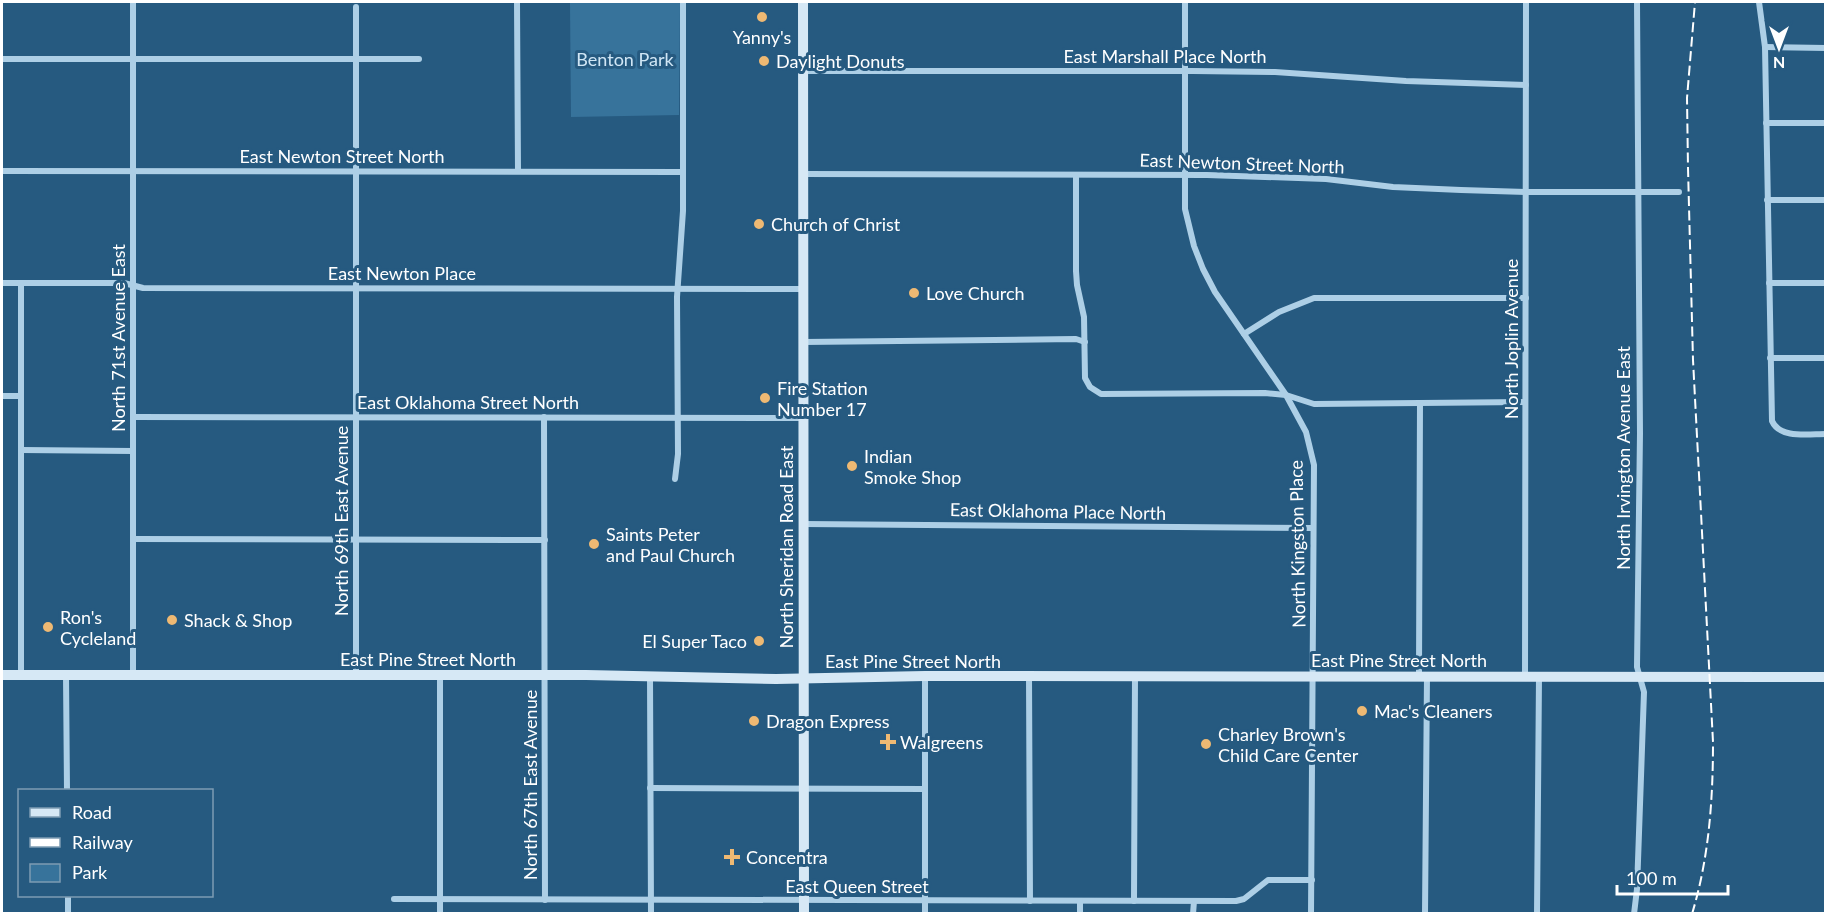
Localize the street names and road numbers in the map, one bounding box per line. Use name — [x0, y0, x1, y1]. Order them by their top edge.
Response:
street label: East Marshall Place North — [1063, 45, 1267, 67]
street label: East Newton Street North — [239, 145, 445, 167]
street label: East Newton Street North — [1139, 148, 1345, 178]
street label: North 71st Avenue East — [107, 243, 129, 432]
street label: North Joplin Avenue — [1500, 259, 1522, 419]
street label: East Newton Place — [328, 262, 476, 284]
street label: North Irvington Avenue East — [1612, 345, 1634, 570]
street label: East Oklahoma Street North — [357, 391, 579, 413]
street label: North 69th East Avenue — [330, 426, 352, 616]
street label: North Sheridan Road East — [775, 445, 797, 649]
street label: North Kingston Place — [1285, 460, 1309, 628]
street label: East Oklahoma Place North — [950, 498, 1166, 524]
street label: East Pine Street North — [340, 648, 516, 670]
street label: East Pine Street North — [1311, 649, 1487, 671]
street label: East Pine Street North — [825, 650, 1001, 672]
street label: North 67th East Avenue — [519, 690, 541, 880]
street label: East Queen Street — [785, 875, 929, 897]

